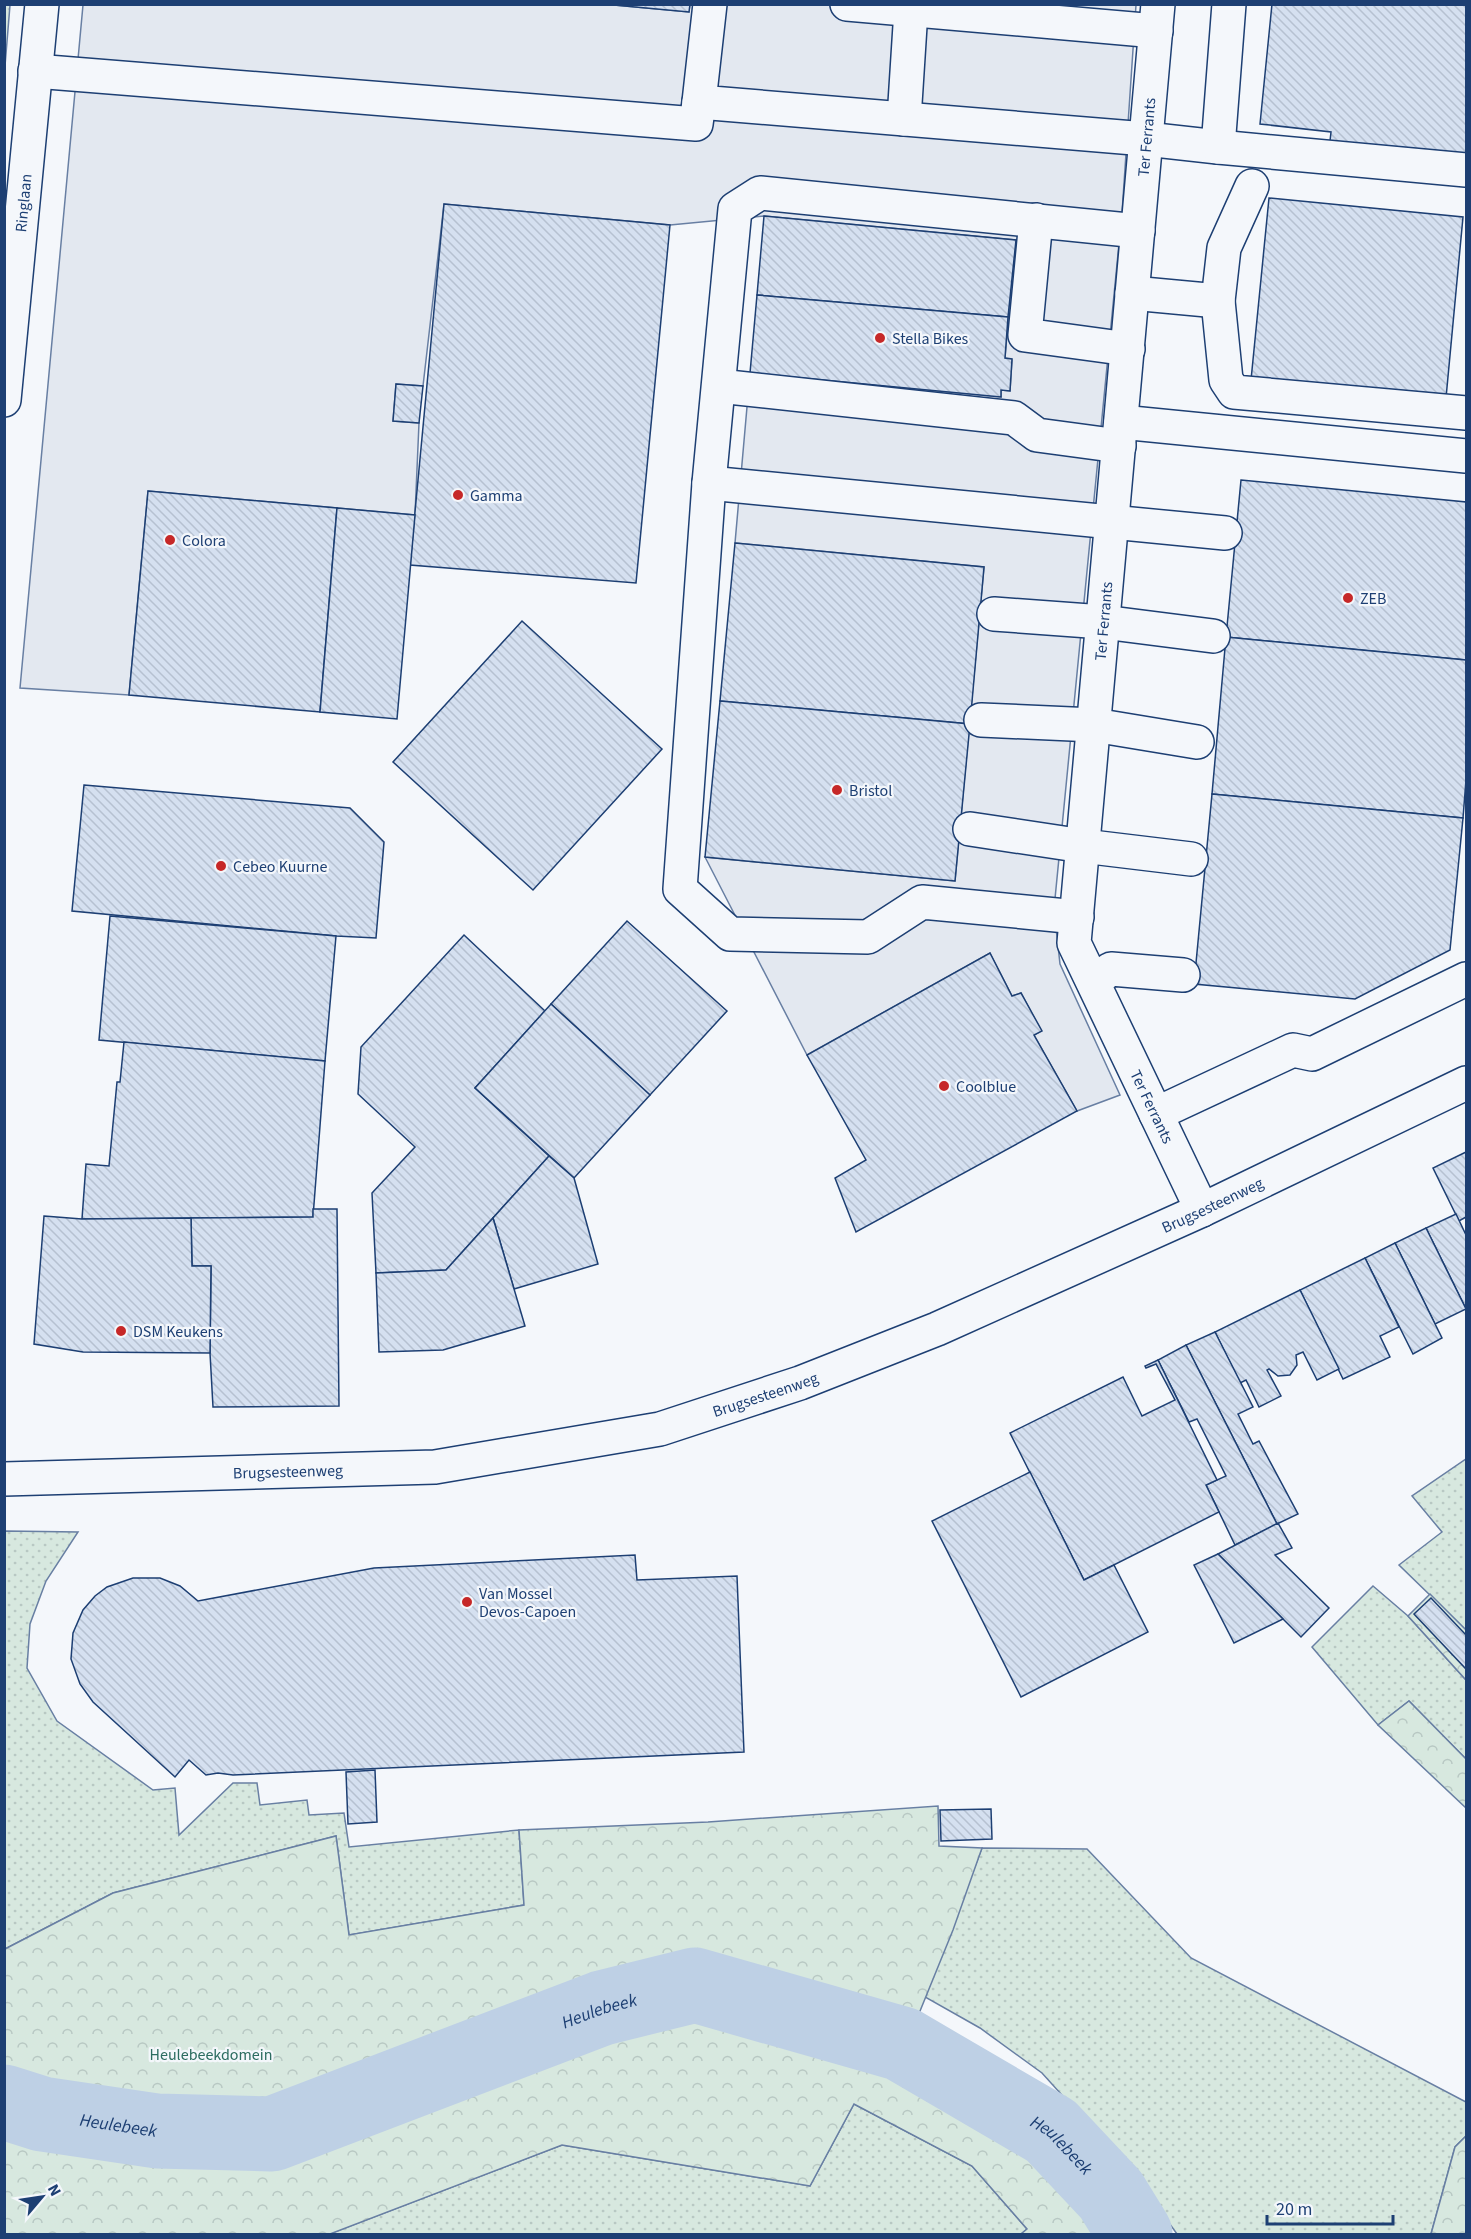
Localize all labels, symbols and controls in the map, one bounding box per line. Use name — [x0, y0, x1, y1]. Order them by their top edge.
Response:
street label: Ter Ferrants — [1133, 96, 1161, 178]
street label: Ringlaan — [10, 173, 38, 233]
place label: Stella Bikes — [892, 328, 969, 350]
marker: Stella Bikes — [873, 331, 887, 345]
place label: Gamma — [470, 485, 523, 507]
marker: Gamma — [451, 488, 465, 502]
place label: Colora — [182, 530, 226, 552]
marker: Colora — [163, 533, 177, 547]
street label: Ter Ferrants — [1090, 580, 1118, 662]
place label: ZEB — [1360, 588, 1386, 610]
marker: ZEB — [1341, 591, 1355, 605]
place label: Bristol — [849, 780, 892, 802]
marker: Bristol — [830, 783, 844, 797]
place label: Cebeo Kuurne — [233, 856, 327, 878]
marker: Cebeo Kuurne — [214, 859, 228, 873]
street label: Ter Ferrants — [1124, 1066, 1179, 1148]
place label: Coolblue — [956, 1076, 1016, 1098]
marker: Coolblue — [937, 1079, 951, 1093]
street label: Brugsesteenweg — [1158, 1172, 1267, 1239]
place label: DSM Keukens — [133, 1321, 223, 1343]
marker: DSM Keukens — [114, 1324, 128, 1338]
street label: Brugsesteenweg — [710, 1367, 821, 1423]
street label: Brugsesteenweg — [233, 1460, 343, 1485]
place label: Van Mossel Devos-Capoen — [479, 1583, 576, 1623]
marker: Van Mossel Devos-Capoen — [460, 1595, 474, 1609]
water label: Heulebeek — [558, 1988, 640, 2035]
park label: Heulebeekdomein — [150, 2044, 272, 2066]
water label: Heulebeek — [78, 2108, 159, 2144]
water label: Heulebeek — [1026, 2110, 1098, 2181]
north arrow — [12, 2167, 72, 2227]
text: N — [42, 2180, 66, 2200]
scale bar — [1267, 2188, 1393, 2226]
text: 20 m — [1276, 2197, 1312, 2222]

